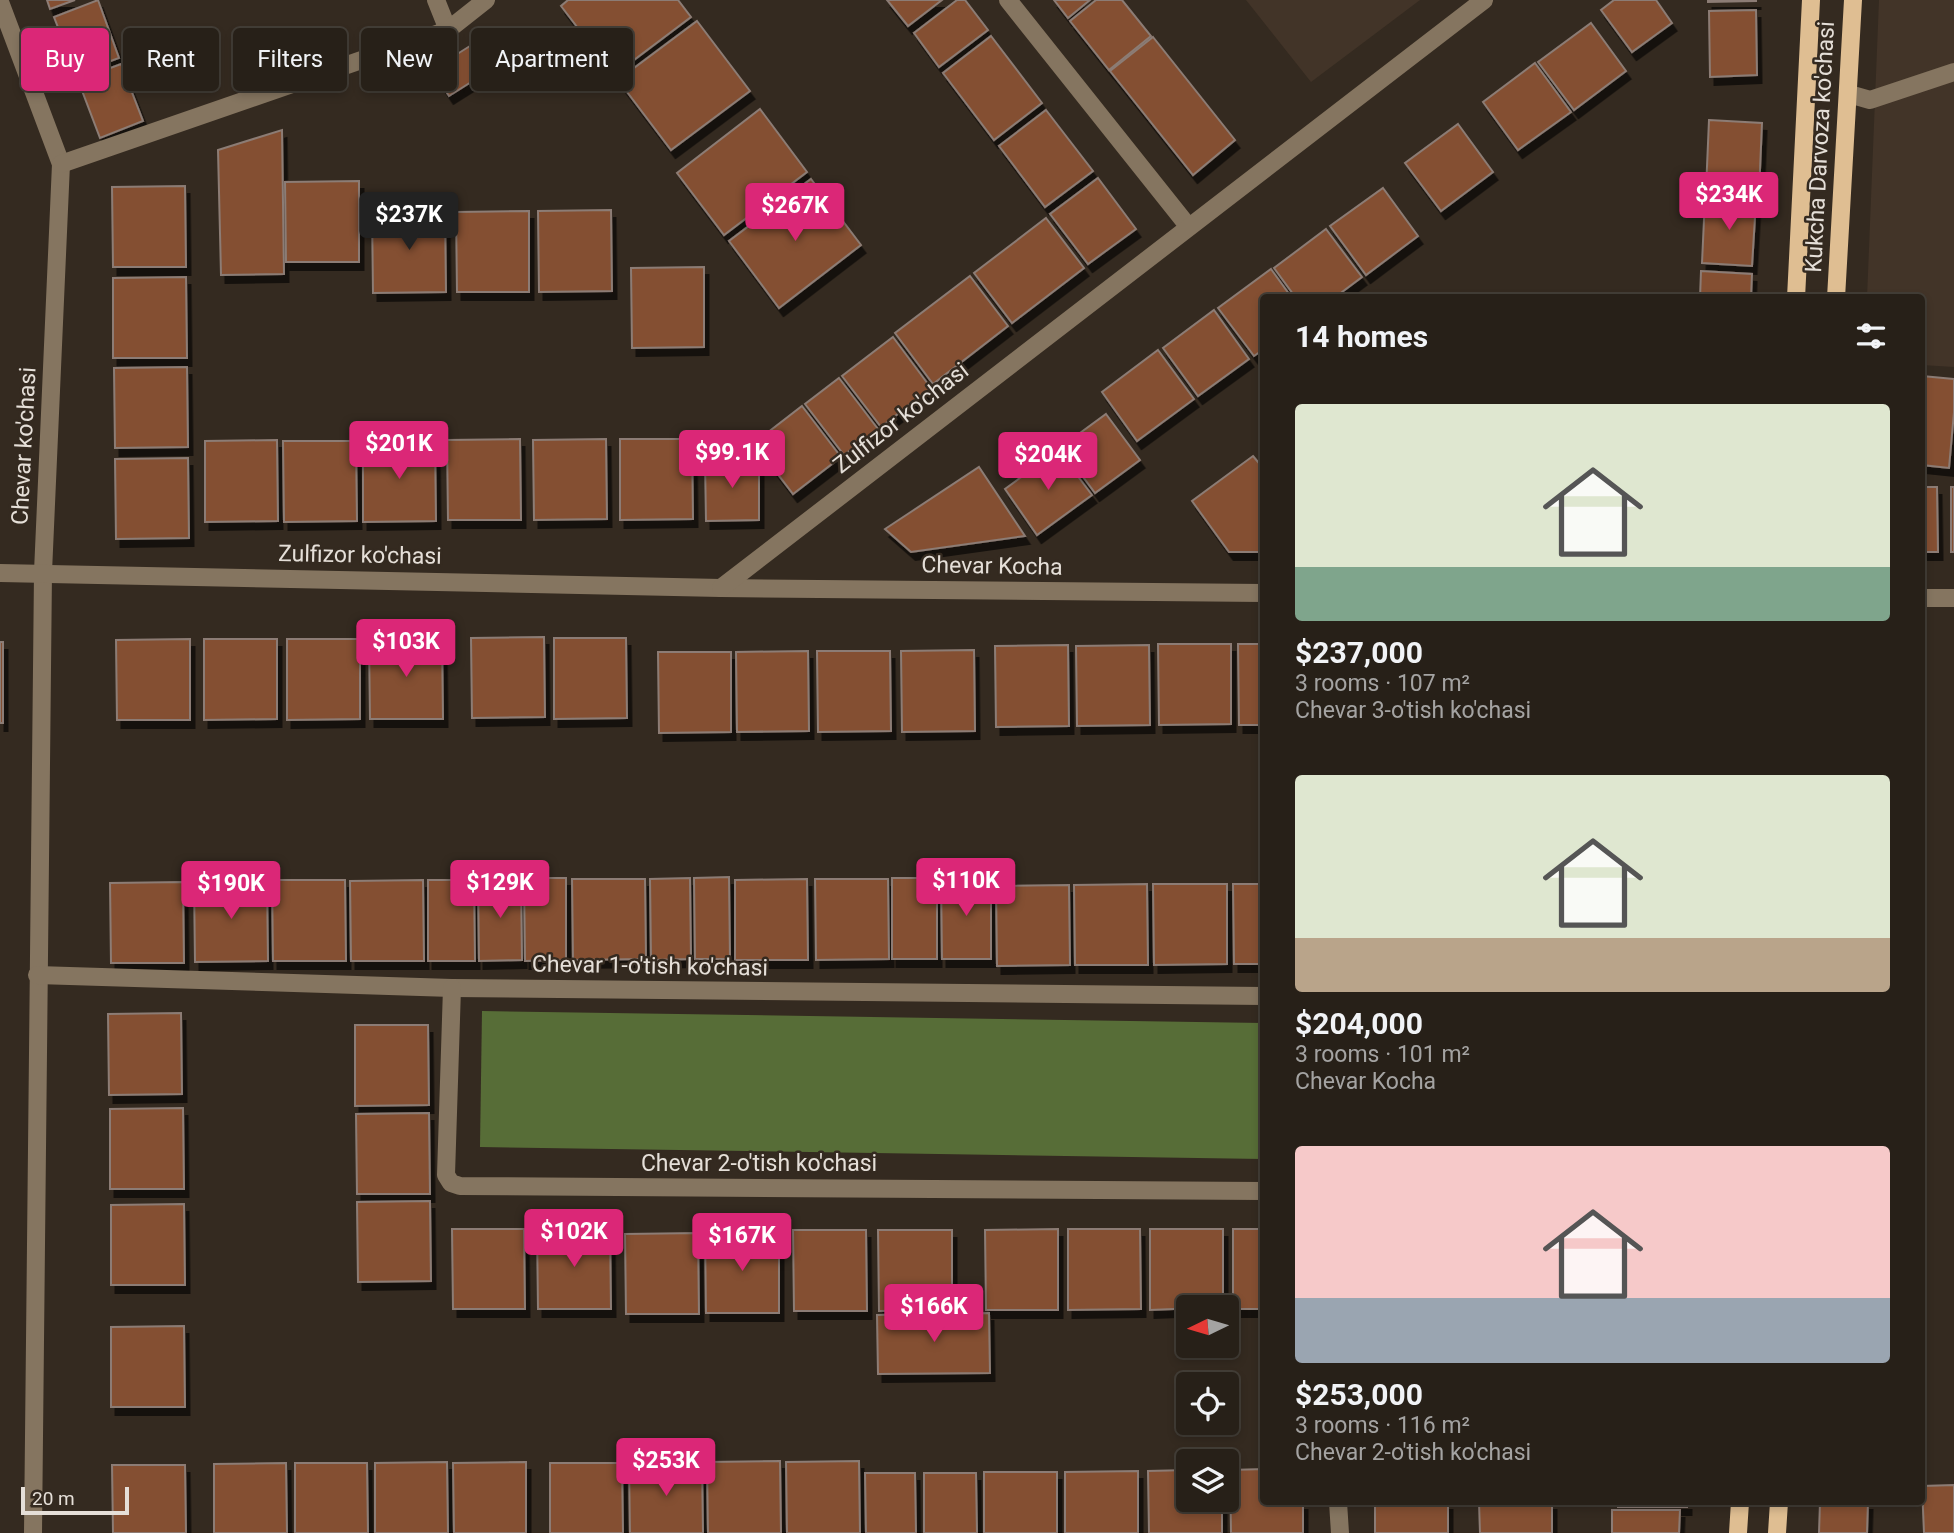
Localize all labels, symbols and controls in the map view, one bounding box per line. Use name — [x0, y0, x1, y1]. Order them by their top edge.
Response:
street label: Kukcha Darvoza ko'chasi — [1800, 21, 1840, 273]
chip: Buy — [21, 28, 109, 91]
chip: Rent — [123, 28, 219, 91]
chip: Filters — [233, 28, 347, 91]
chip: New — [361, 28, 457, 91]
chip: Apartment — [471, 28, 633, 91]
pin: $234K — [1680, 173, 1778, 232]
text: $234K — [1695, 181, 1763, 208]
pin: $267K — [746, 184, 844, 243]
pin: $237K — [360, 192, 458, 252]
text: $267K — [761, 192, 829, 219]
text: $237K — [375, 201, 443, 228]
icon: filters — [1852, 317, 1890, 355]
text: 14 homes — [1295, 319, 1428, 354]
street label: Zulfizor ko'chasi — [828, 357, 974, 479]
street label: Chevar ko'chasi — [6, 366, 42, 526]
pin: $201K — [350, 421, 448, 481]
text: $201K — [365, 430, 433, 457]
pin: $99.1K — [675, 430, 789, 490]
pin: $204K — [999, 433, 1097, 492]
text: $99.1K — [695, 439, 769, 466]
text: $204K — [1014, 441, 1082, 468]
icon: home — [1530, 449, 1656, 575]
street label: Zulfizor ko'chasi — [278, 540, 442, 570]
street label: Chevar Kocha — [921, 551, 1063, 581]
pin: $103K — [357, 620, 455, 679]
text: $103K — [372, 628, 440, 655]
text: $237,000 — [1295, 635, 1423, 670]
text: 3 rooms · 107 m² — [1295, 670, 1470, 697]
text: Chevar 3-o'tish ko'chasi — [1295, 697, 1531, 724]
icon: home — [1530, 820, 1656, 946]
pin: $110K — [917, 858, 1015, 918]
pin: $129K — [451, 860, 549, 920]
pin: $190K — [182, 862, 280, 921]
text: $110K — [932, 867, 1000, 894]
text: $129K — [466, 869, 534, 896]
text: $190K — [197, 870, 265, 897]
street label: Chevar 1-o'tish ko'chasi — [532, 950, 768, 982]
text: $204,000 — [1295, 1006, 1423, 1041]
text: 3 rooms · 101 m² — [1295, 1041, 1470, 1068]
text: Chevar Kocha — [1295, 1068, 1436, 1095]
street label: Chevar 2-o'tish ko'chasi — [641, 1150, 877, 1177]
icon: home — [1530, 1191, 1656, 1317]
pin: $102K — [525, 1210, 623, 1269]
pin: $167K — [693, 1214, 791, 1273]
text: $102K — [540, 1218, 608, 1245]
text: $167K — [708, 1222, 776, 1249]
pin: $166K — [885, 1284, 983, 1344]
text: $166K — [900, 1293, 968, 1320]
north arrow — [1176, 1295, 1239, 1358]
map controls — [1176, 1295, 1239, 1512]
button: locate — [1176, 1372, 1239, 1435]
text: $253,000 — [1295, 1377, 1423, 1412]
text: 3 rooms · 116 m² — [1295, 1412, 1470, 1439]
pin: $253K — [617, 1438, 715, 1498]
text: Chevar 2-o'tish ko'chasi — [1295, 1439, 1531, 1466]
text: $253K — [632, 1447, 700, 1474]
button: layers — [1176, 1449, 1239, 1512]
scale bar — [21, 1484, 130, 1516]
text: 20 m — [32, 1487, 75, 1510]

